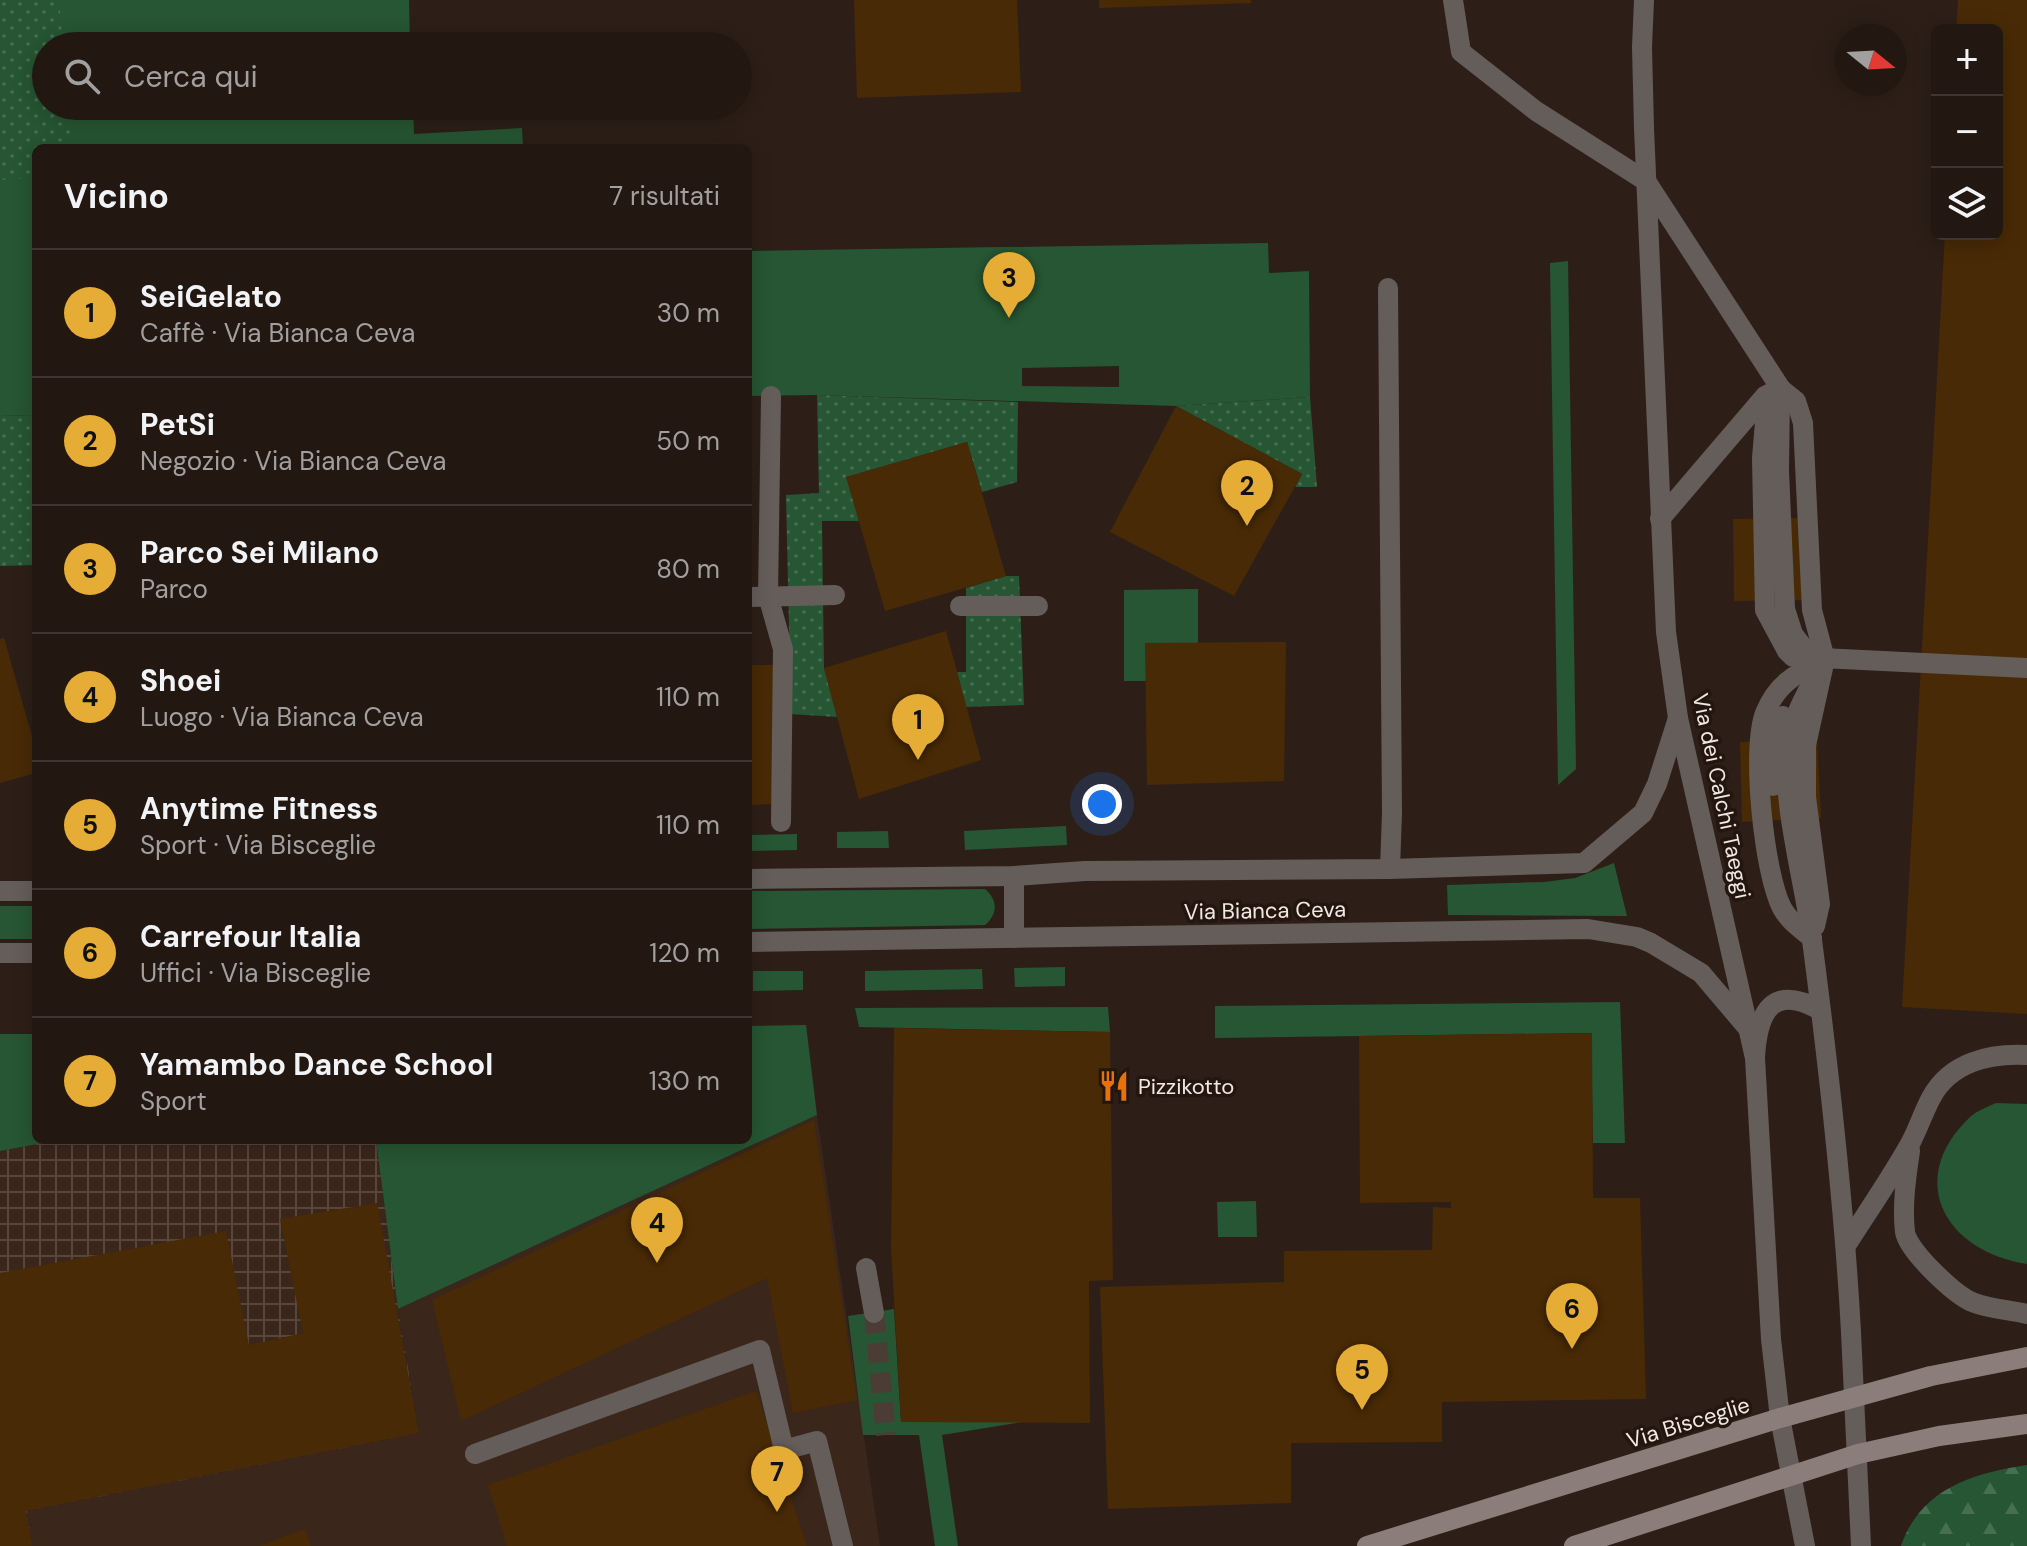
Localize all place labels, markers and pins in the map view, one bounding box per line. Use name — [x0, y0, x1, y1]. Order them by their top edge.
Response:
pin: 3 — [983, 252, 1035, 318]
pin: 2 — [1221, 460, 1273, 526]
pin: 1 — [892, 694, 944, 760]
restaurant icon: Pizzikotto — [1097, 1069, 1131, 1103]
place label: Pizzikotto — [1138, 1072, 1234, 1101]
pin: 4 — [631, 1197, 683, 1263]
pin: 6 — [1546, 1283, 1598, 1349]
pin: 5 — [1336, 1344, 1388, 1410]
pin: 7 — [751, 1446, 803, 1512]

